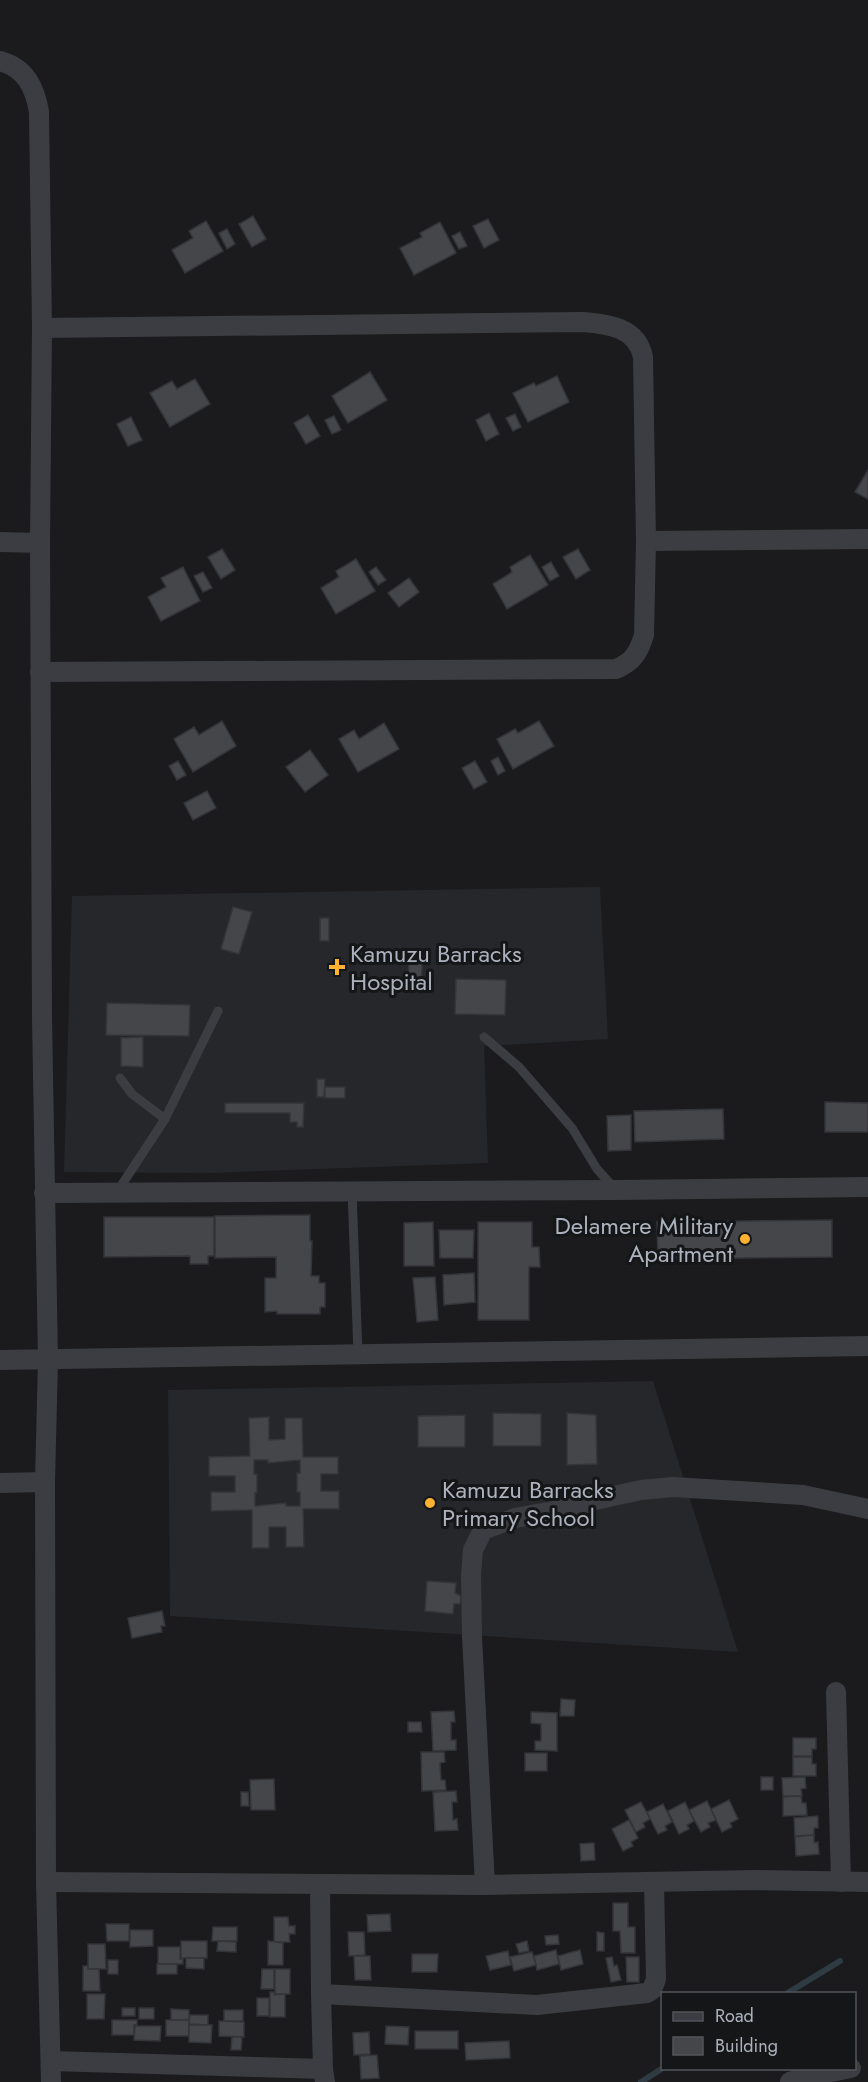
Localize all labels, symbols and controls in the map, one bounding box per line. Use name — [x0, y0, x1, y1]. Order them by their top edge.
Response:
place label: Kamuzu Barracks Hospital — [350, 936, 522, 999]
marker: Kamuzu Barracks Hospital — [328, 958, 346, 976]
place label: Delamere Military Apartment — [554, 1208, 733, 1271]
marker: Delamere Military Apartment — [738, 1232, 752, 1246]
place label: Kamuzu Barracks Primary School — [442, 1472, 614, 1535]
marker: Kamuzu Barracks Primary School — [423, 1496, 437, 1510]
legend — [661, 1992, 856, 2070]
text: Road — [715, 2003, 754, 2029]
text: Building — [715, 2033, 778, 2059]

